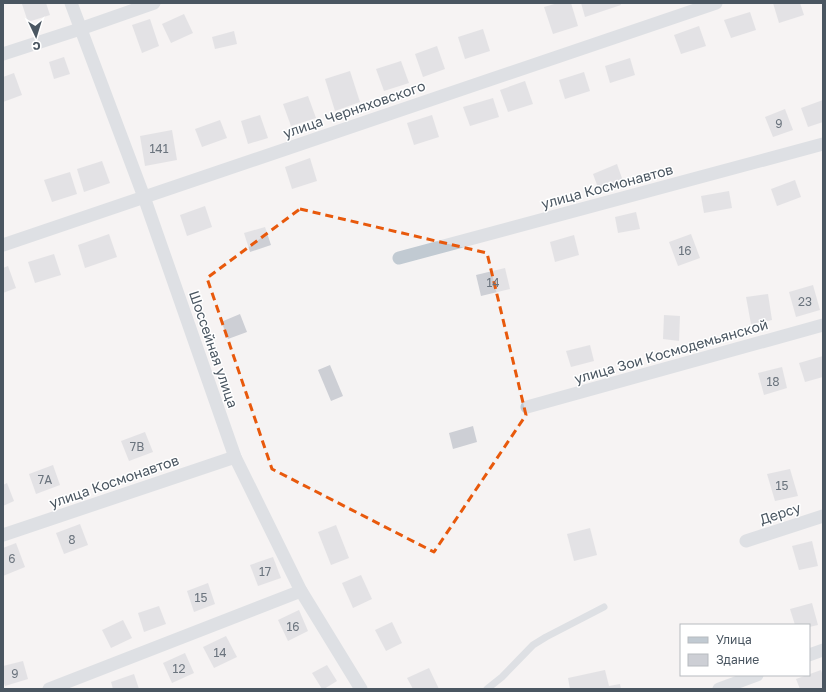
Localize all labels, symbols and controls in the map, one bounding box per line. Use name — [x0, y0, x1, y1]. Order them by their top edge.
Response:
north arrow — [16, 16, 56, 56]
text: С — [32, 40, 41, 53]
street label: улица Черняховского — [281, 77, 427, 141]
house number: 9 — [775, 116, 783, 131]
house number: 141 — [150, 141, 169, 156]
street label: улица Космонавтов — [539, 160, 675, 212]
house number: 16 — [678, 243, 692, 258]
house number: 14 — [486, 275, 500, 290]
street label: Шоссейная улица — [186, 288, 242, 410]
house number: 23 — [798, 294, 812, 309]
street label: улица Зои Космодемьянской — [572, 315, 770, 387]
house number: 18 — [766, 374, 780, 389]
house number: 7В — [130, 439, 144, 454]
street label: улица Космонавтов — [47, 451, 181, 511]
house number: 7А — [38, 472, 52, 487]
house number: 15 — [776, 478, 788, 493]
street label: Дерсу — [757, 498, 803, 528]
house number: 8 — [68, 532, 76, 547]
house number: 6 — [8, 551, 16, 566]
house number: 17 — [259, 564, 271, 579]
house number: 15 — [195, 590, 207, 605]
house number: 16 — [286, 619, 300, 634]
legend — [680, 624, 810, 676]
text: Улица — [716, 632, 752, 647]
house number: 14 — [213, 645, 227, 660]
text: Здание — [716, 652, 759, 667]
house number: 12 — [173, 661, 185, 676]
house number: 9 — [11, 666, 19, 681]

